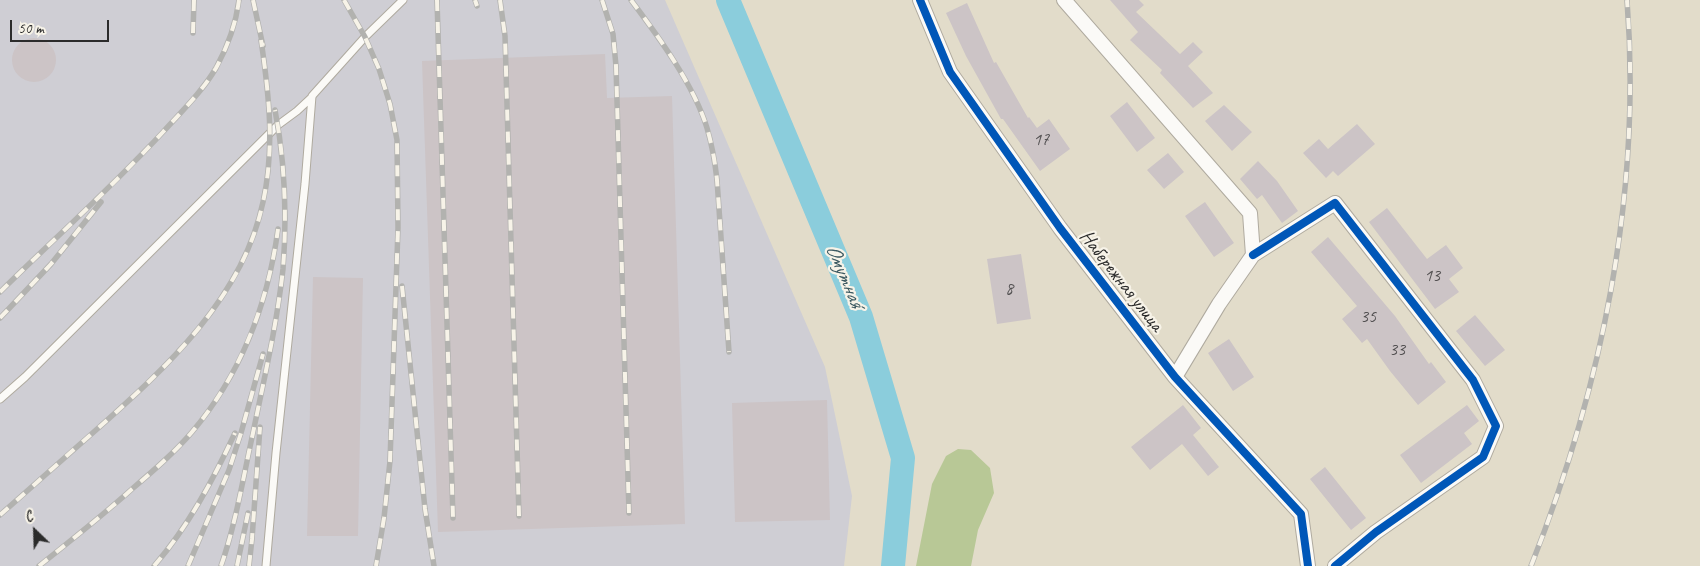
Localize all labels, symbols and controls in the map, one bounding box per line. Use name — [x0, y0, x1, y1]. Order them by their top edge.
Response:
scale bar — [12, 10, 111, 42]
text: 50 m — [18, 19, 44, 38]
house number: 17 — [1033, 129, 1049, 151]
street label: Набережная улица — [1074, 225, 1168, 337]
water label: Омутна́я — [819, 241, 869, 311]
house number: 13 — [1424, 265, 1440, 287]
house number: 8 — [1005, 278, 1013, 300]
house number: 35 — [1360, 306, 1376, 328]
house number: 33 — [1389, 339, 1405, 361]
north arrow — [10, 506, 60, 556]
text: С — [22, 508, 35, 526]

